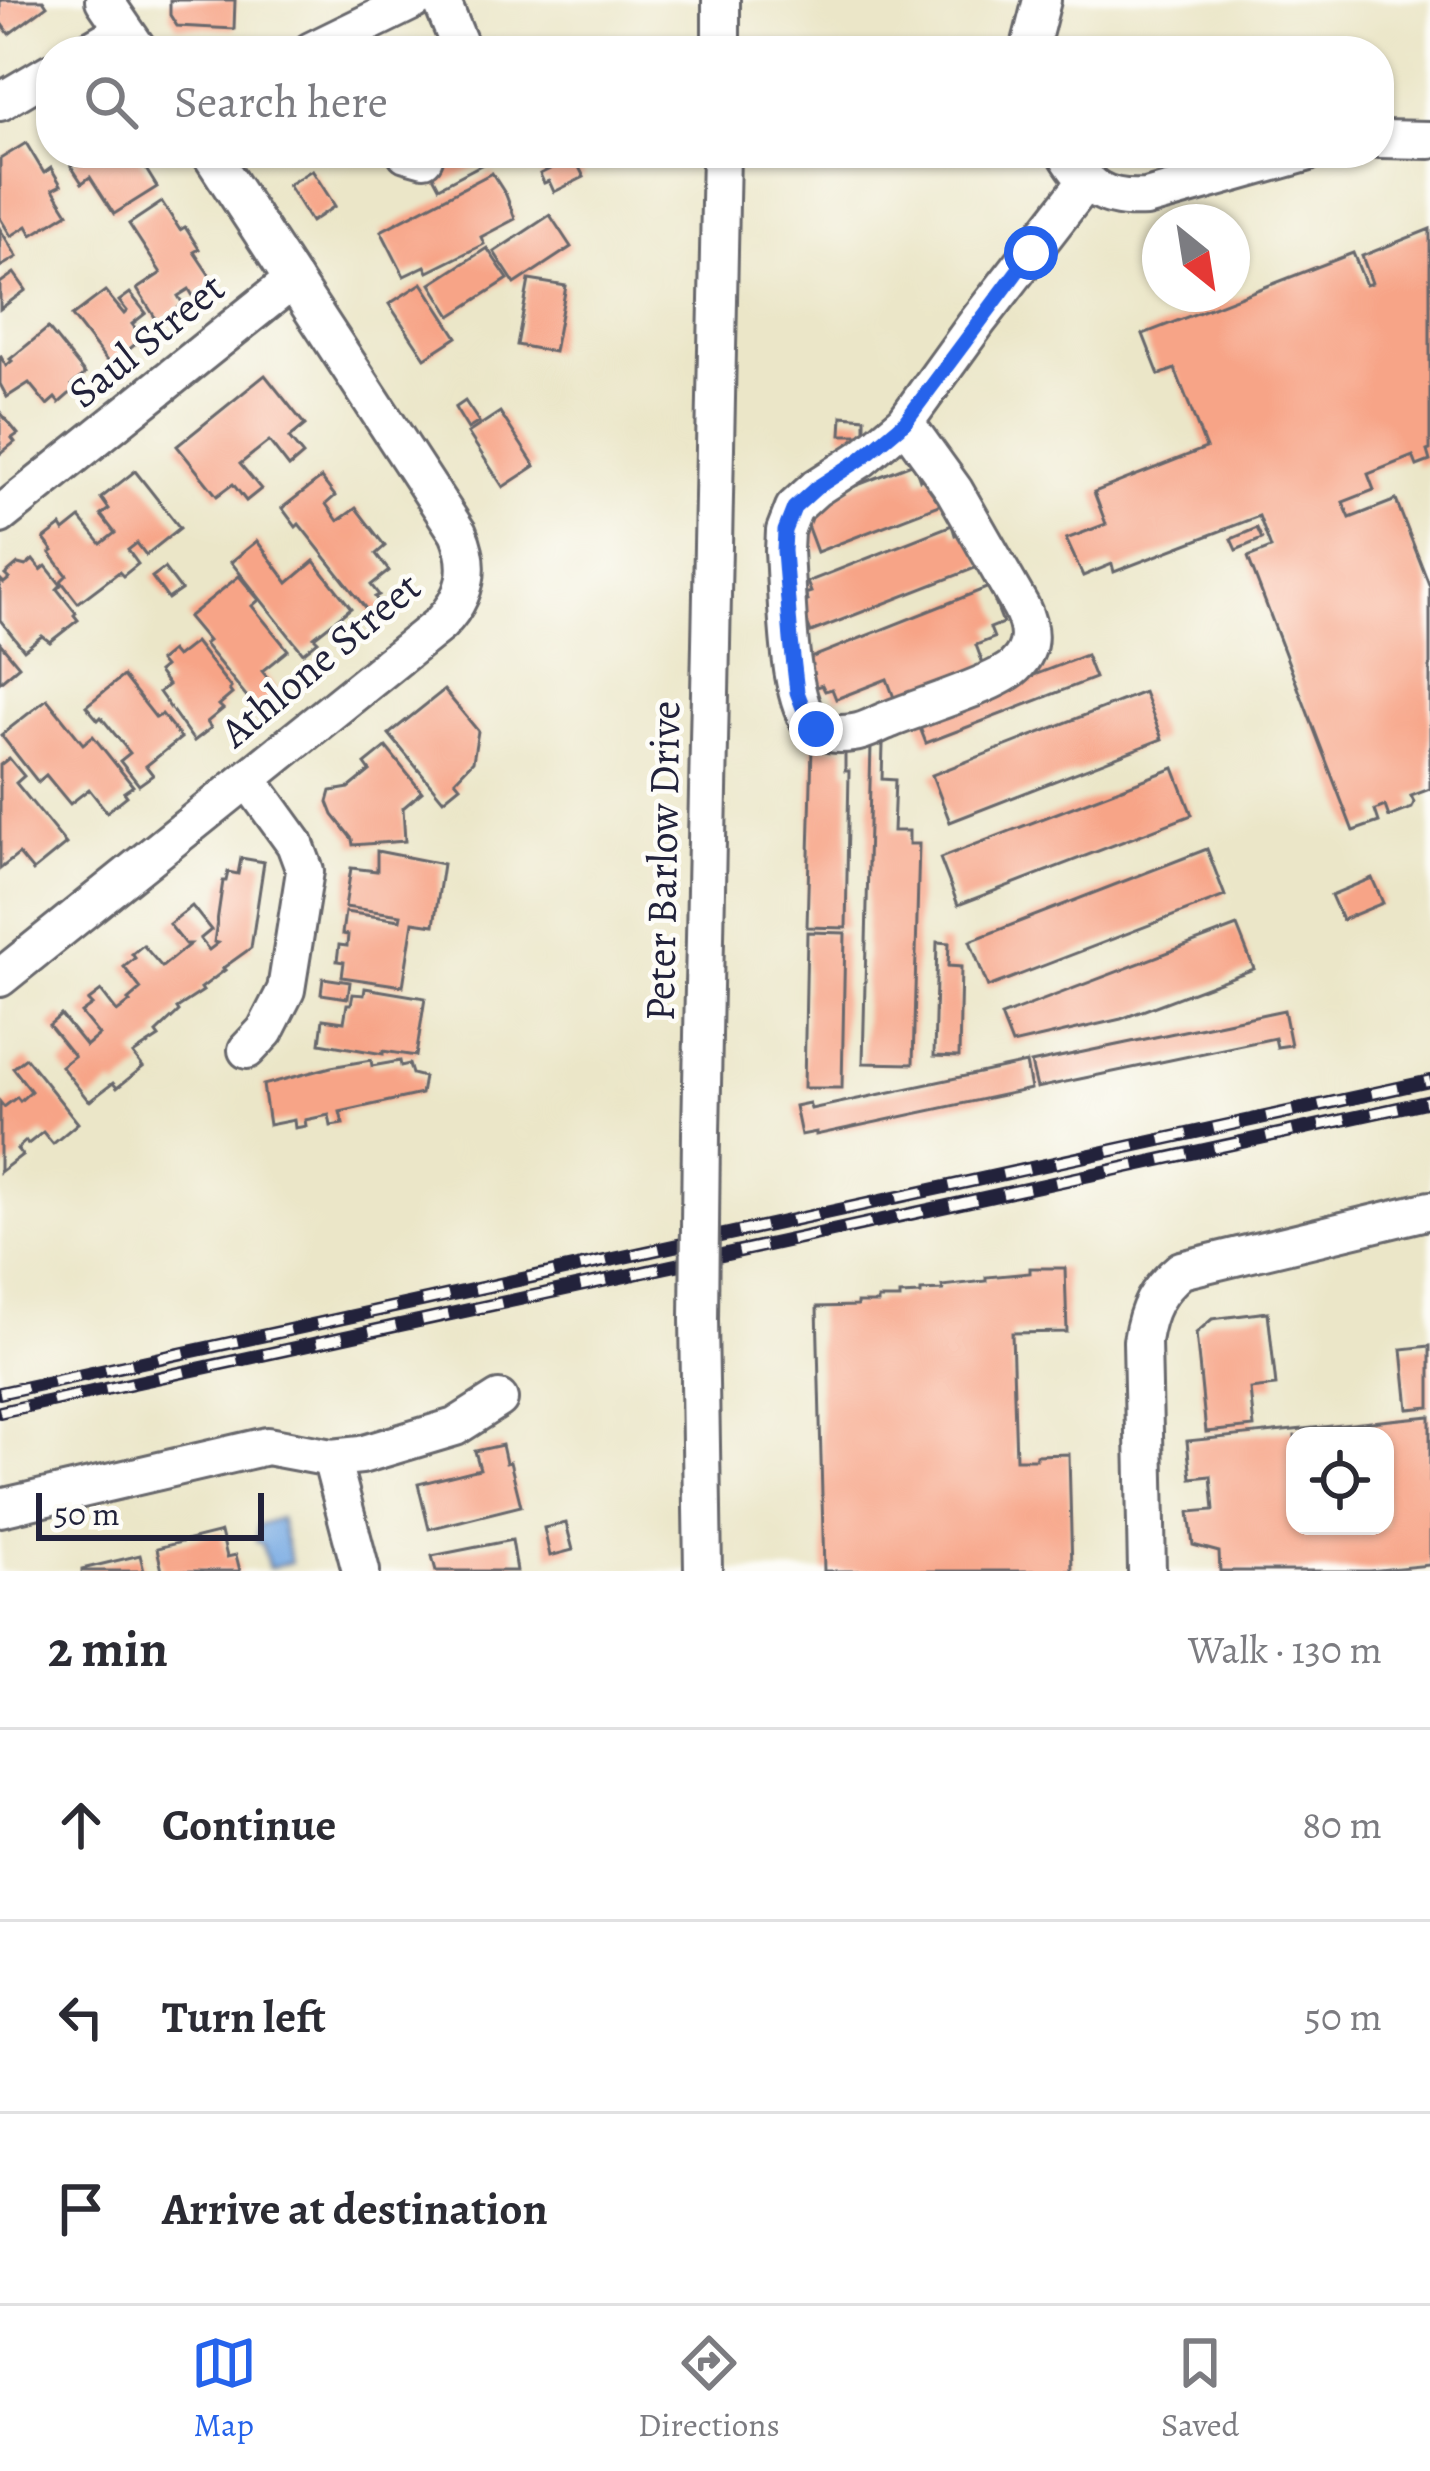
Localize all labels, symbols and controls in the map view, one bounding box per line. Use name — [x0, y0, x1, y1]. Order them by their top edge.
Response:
search box — [36, 36, 1394, 168]
icon: search — [78, 69, 144, 135]
text: Search here — [174, 71, 388, 133]
north arrow — [1142, 204, 1250, 312]
route start — [1004, 226, 1058, 280]
street label: Saul Street — [56, 259, 236, 421]
street label: Athlone Street — [207, 558, 432, 760]
street label: Peter Barlow Drive — [631, 700, 693, 1022]
route end — [789, 702, 843, 756]
map controls — [1286, 1427, 1394, 1535]
button: locate — [1286, 1427, 1394, 1535]
scale bar — [36, 1487, 264, 1540]
text: 50 m — [54, 1491, 120, 1536]
text: 2 min — [48, 1614, 168, 1684]
text: Walk · 130 m — [1188, 1623, 1382, 1676]
icon: ahead — [48, 1792, 114, 1858]
text: Continue — [162, 1794, 336, 1856]
text: 80 m — [1302, 1798, 1382, 1851]
icon: left — [48, 1984, 114, 2050]
text: Turn left — [162, 1986, 326, 2048]
text: 50 m — [1304, 1990, 1382, 2043]
icon: arrive — [48, 2176, 114, 2242]
text: Arrive at destination — [162, 2178, 548, 2240]
tab: Map — [191, 2330, 257, 2447]
tab: Directions — [638, 2330, 780, 2447]
tab: Saved — [1161, 2330, 1239, 2447]

